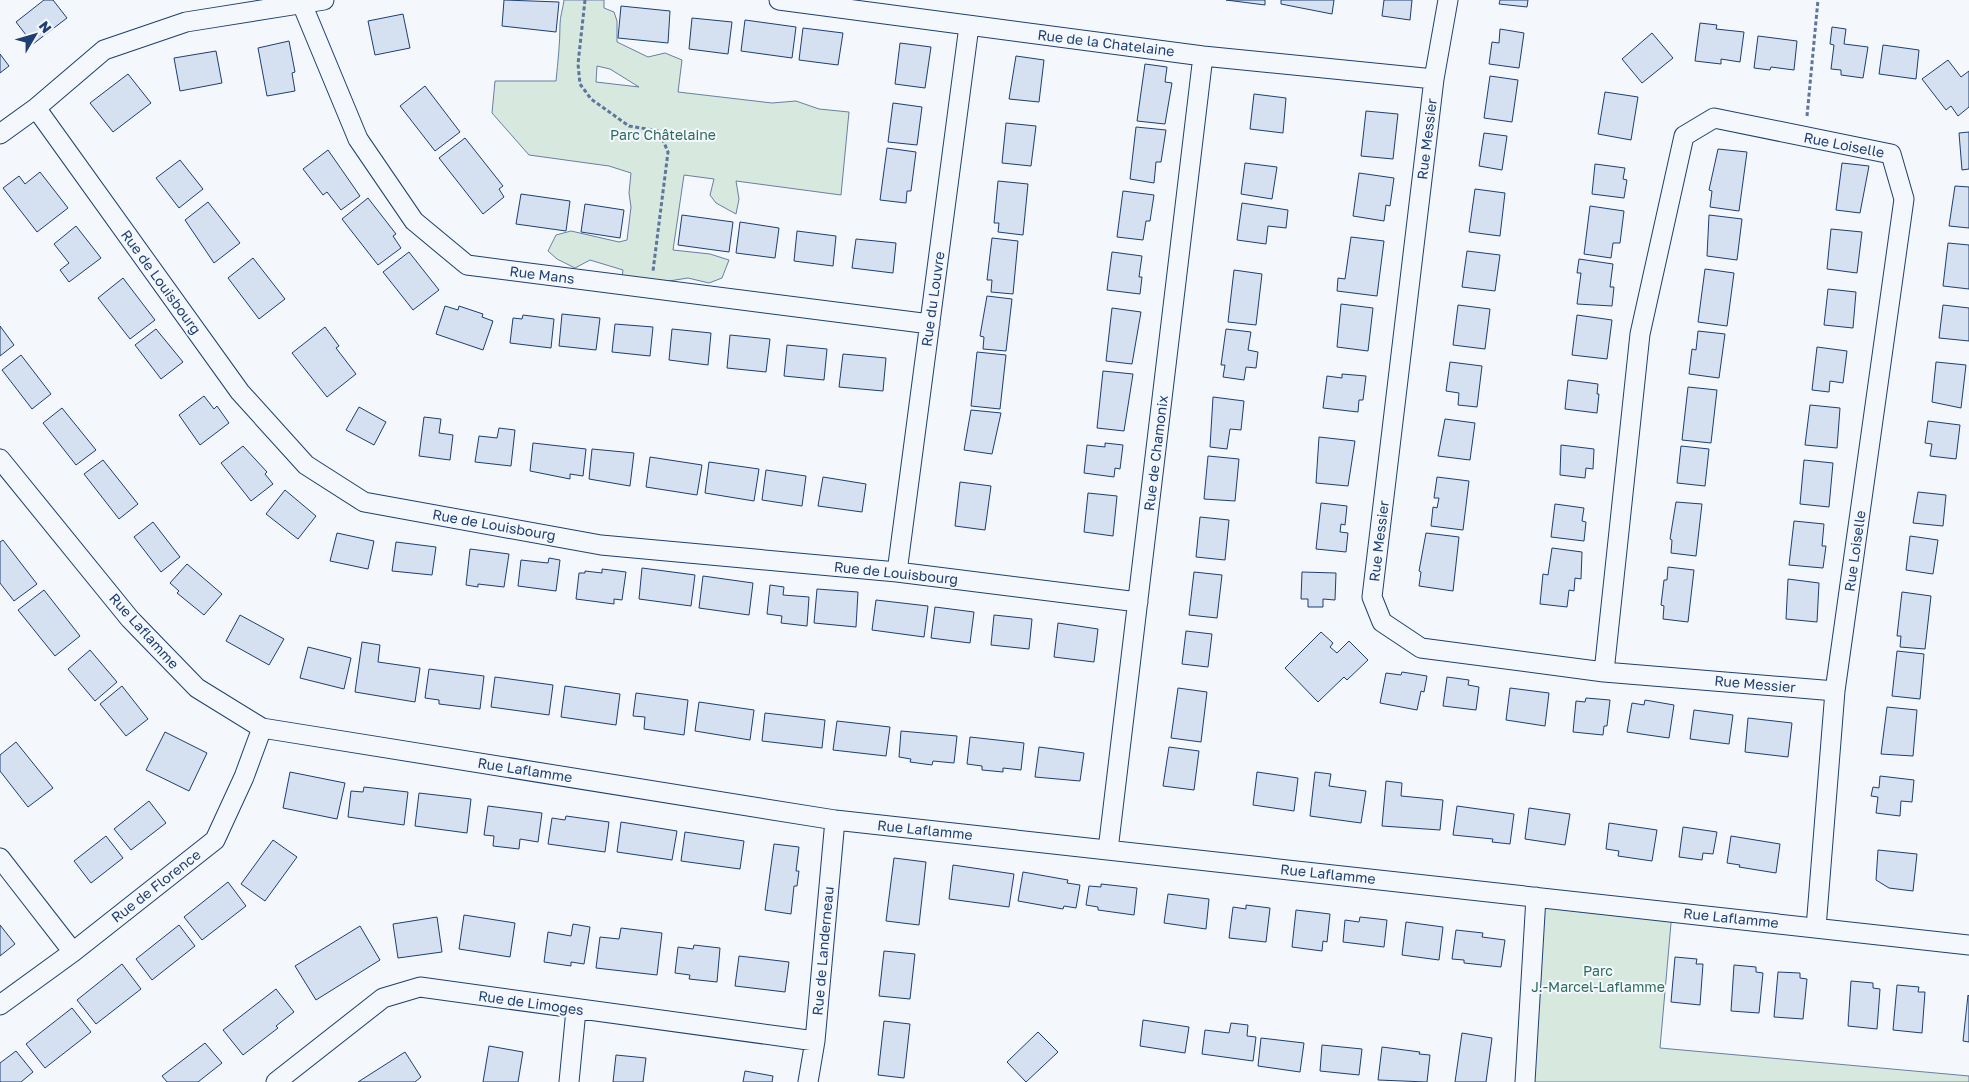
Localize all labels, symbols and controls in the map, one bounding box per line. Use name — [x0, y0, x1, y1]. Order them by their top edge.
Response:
north arrow — [10, 10, 60, 60]
text: N — [36, 17, 56, 36]
street label: Rue de la Chatelaine — [1037, 26, 1176, 59]
street label: Rue Messier — [1413, 97, 1440, 181]
park label: Parc Châtelaine — [610, 126, 716, 143]
street label: Rue Loiselle — [1802, 128, 1886, 161]
street label: Rue de Louisbourg — [118, 226, 205, 337]
street label: Rue du Louvre — [917, 250, 948, 348]
street label: Rue Mans — [509, 262, 576, 287]
street label: Rue de Chamonix — [1140, 394, 1171, 512]
street label: Rue Messier — [1365, 499, 1392, 583]
street label: Rue de Louisbourg — [431, 505, 557, 544]
street label: Rue Loiselle — [1840, 509, 1869, 593]
street label: Rue de Louisbourg — [833, 558, 959, 587]
street label: Rue Laflamme — [106, 589, 183, 672]
street label: Rue Messier — [1714, 671, 1797, 696]
street label: Rue Laflamme — [476, 754, 574, 785]
street label: Rue Laflamme — [877, 816, 974, 843]
street label: Rue de Florence — [108, 846, 204, 926]
street label: Rue Laflamme — [1280, 860, 1377, 887]
street label: Rue de Landerneau — [808, 886, 837, 1016]
street label: Rue Laflamme — [1683, 904, 1780, 931]
park label: Parc J.-Marcel-Laflamme — [1531, 962, 1665, 995]
street label: Rue de Limoges — [477, 987, 585, 1018]

